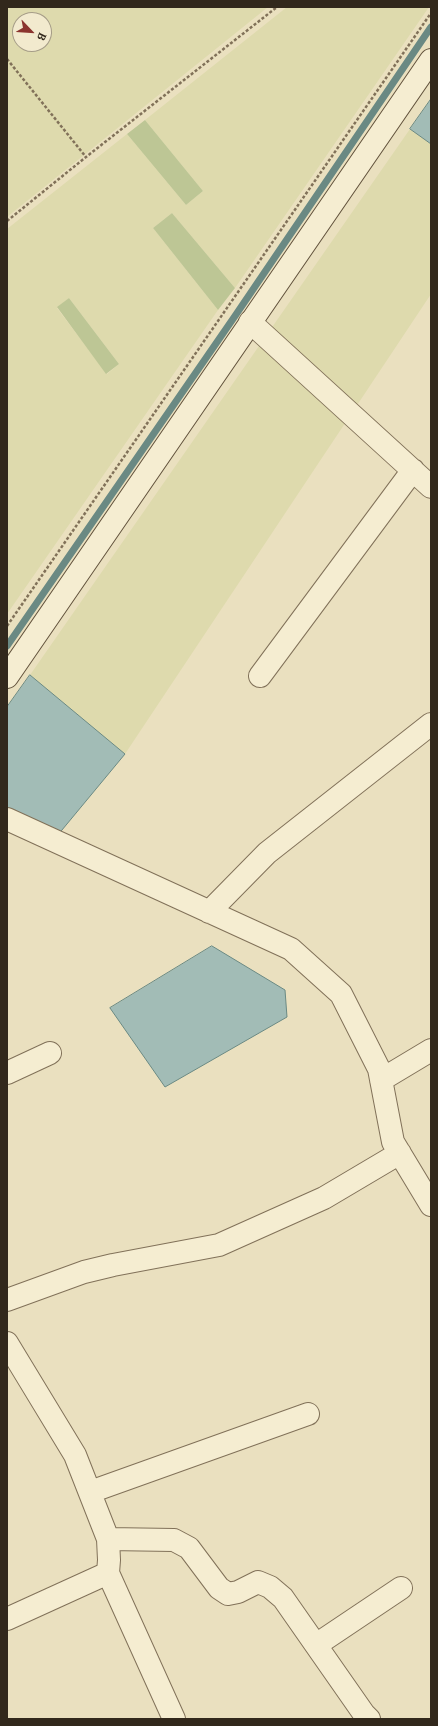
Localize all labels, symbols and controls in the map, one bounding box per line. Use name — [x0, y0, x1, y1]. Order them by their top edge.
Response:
north arrow — [12, 12, 52, 52]
text: B — [34, 30, 50, 43]

